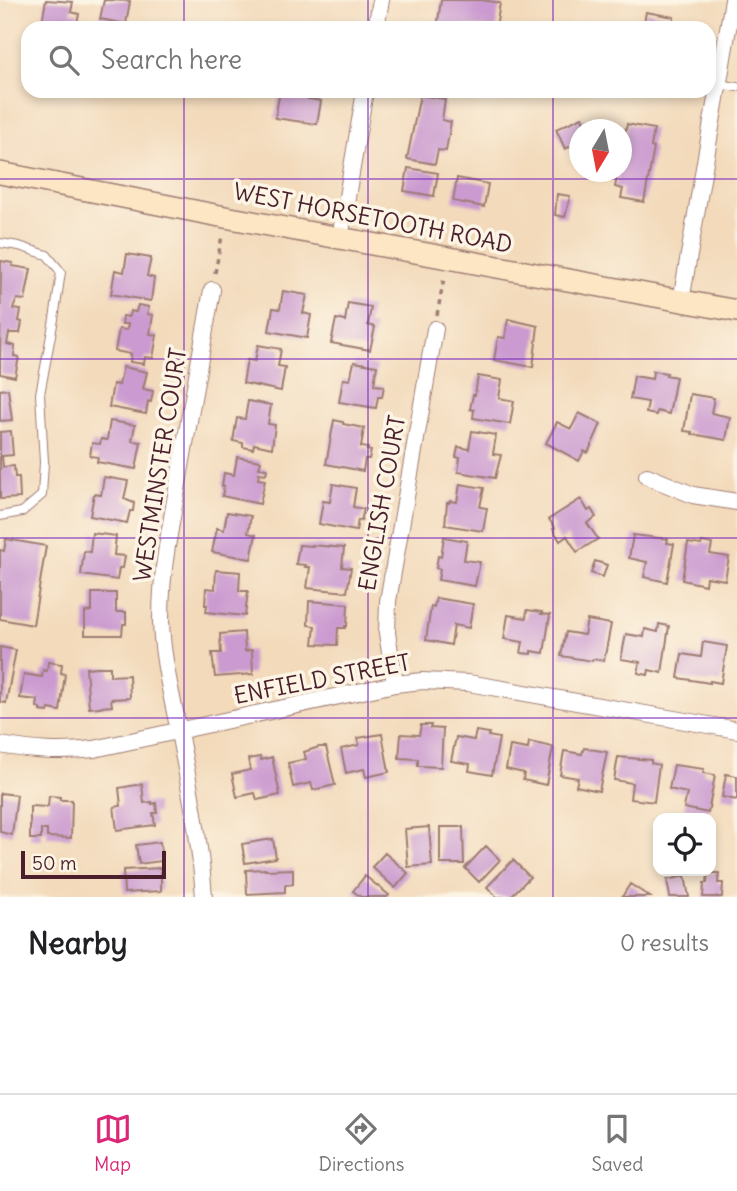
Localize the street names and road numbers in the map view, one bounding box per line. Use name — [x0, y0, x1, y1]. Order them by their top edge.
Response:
street label: WEST HORSETOOTH ROAD — [231, 176, 515, 259]
street label: WESTMINSTER COURT — [127, 346, 192, 584]
street label: ENGLISH COURT — [352, 413, 411, 593]
street label: ENFIELD STREET — [231, 647, 412, 710]

